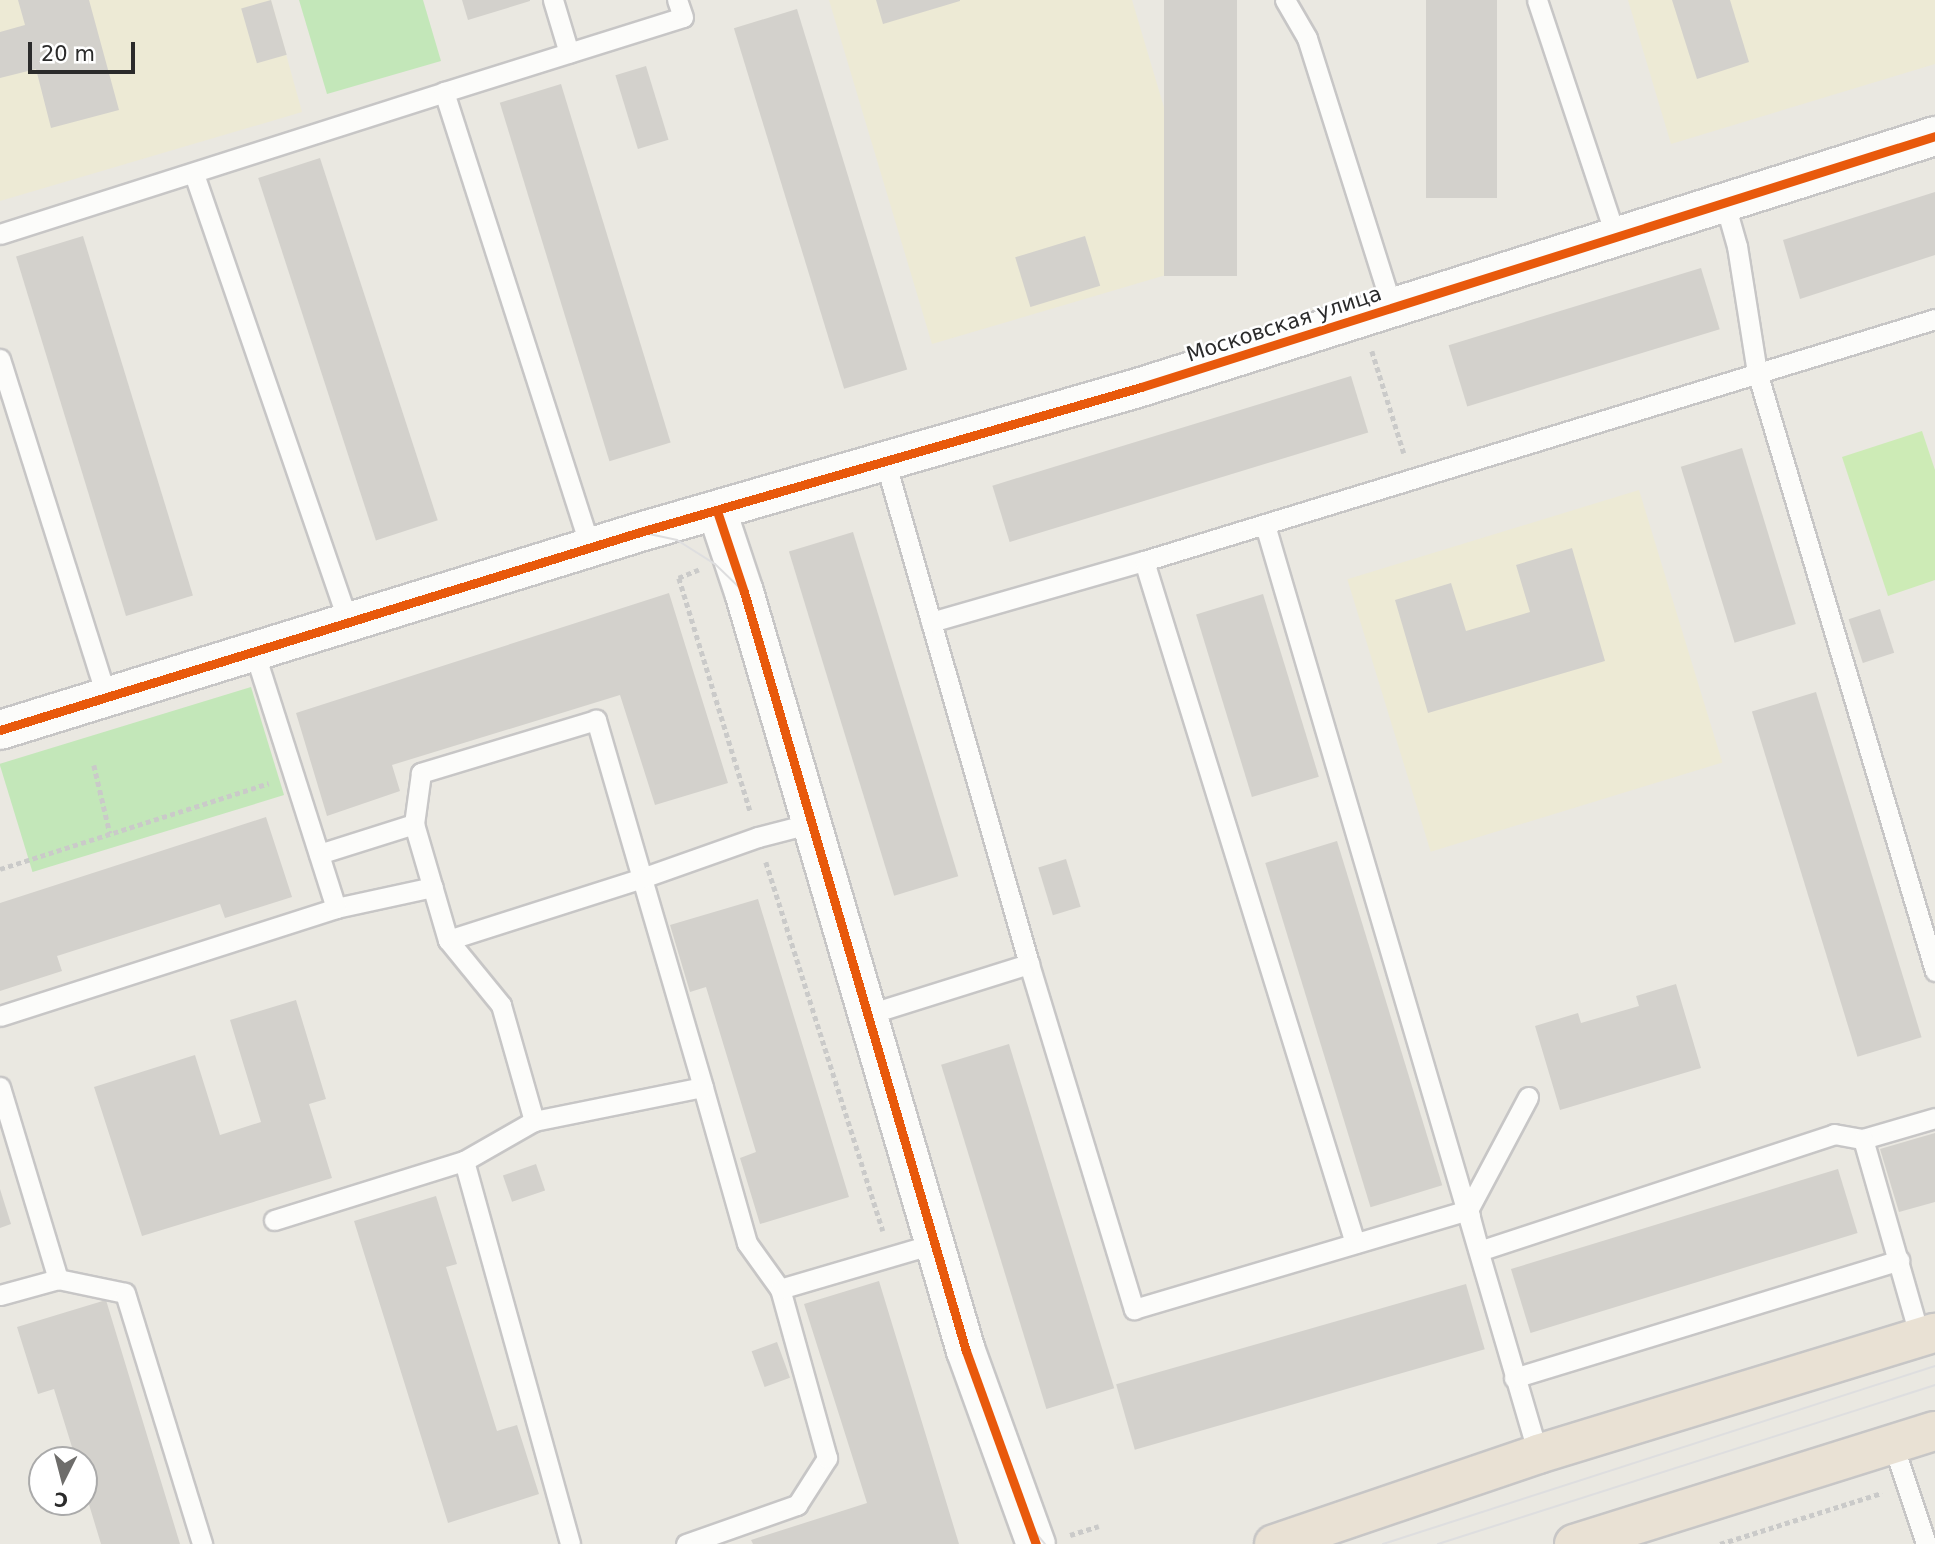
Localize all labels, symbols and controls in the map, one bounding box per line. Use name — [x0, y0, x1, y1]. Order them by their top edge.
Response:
scale bar — [32, 28, 138, 72]
text: 20 m — [41, 42, 95, 66]
street label: Московская улица — [1183, 281, 1385, 367]
north arrow — [28, 1446, 98, 1516]
text: С — [53, 1488, 69, 1512]

